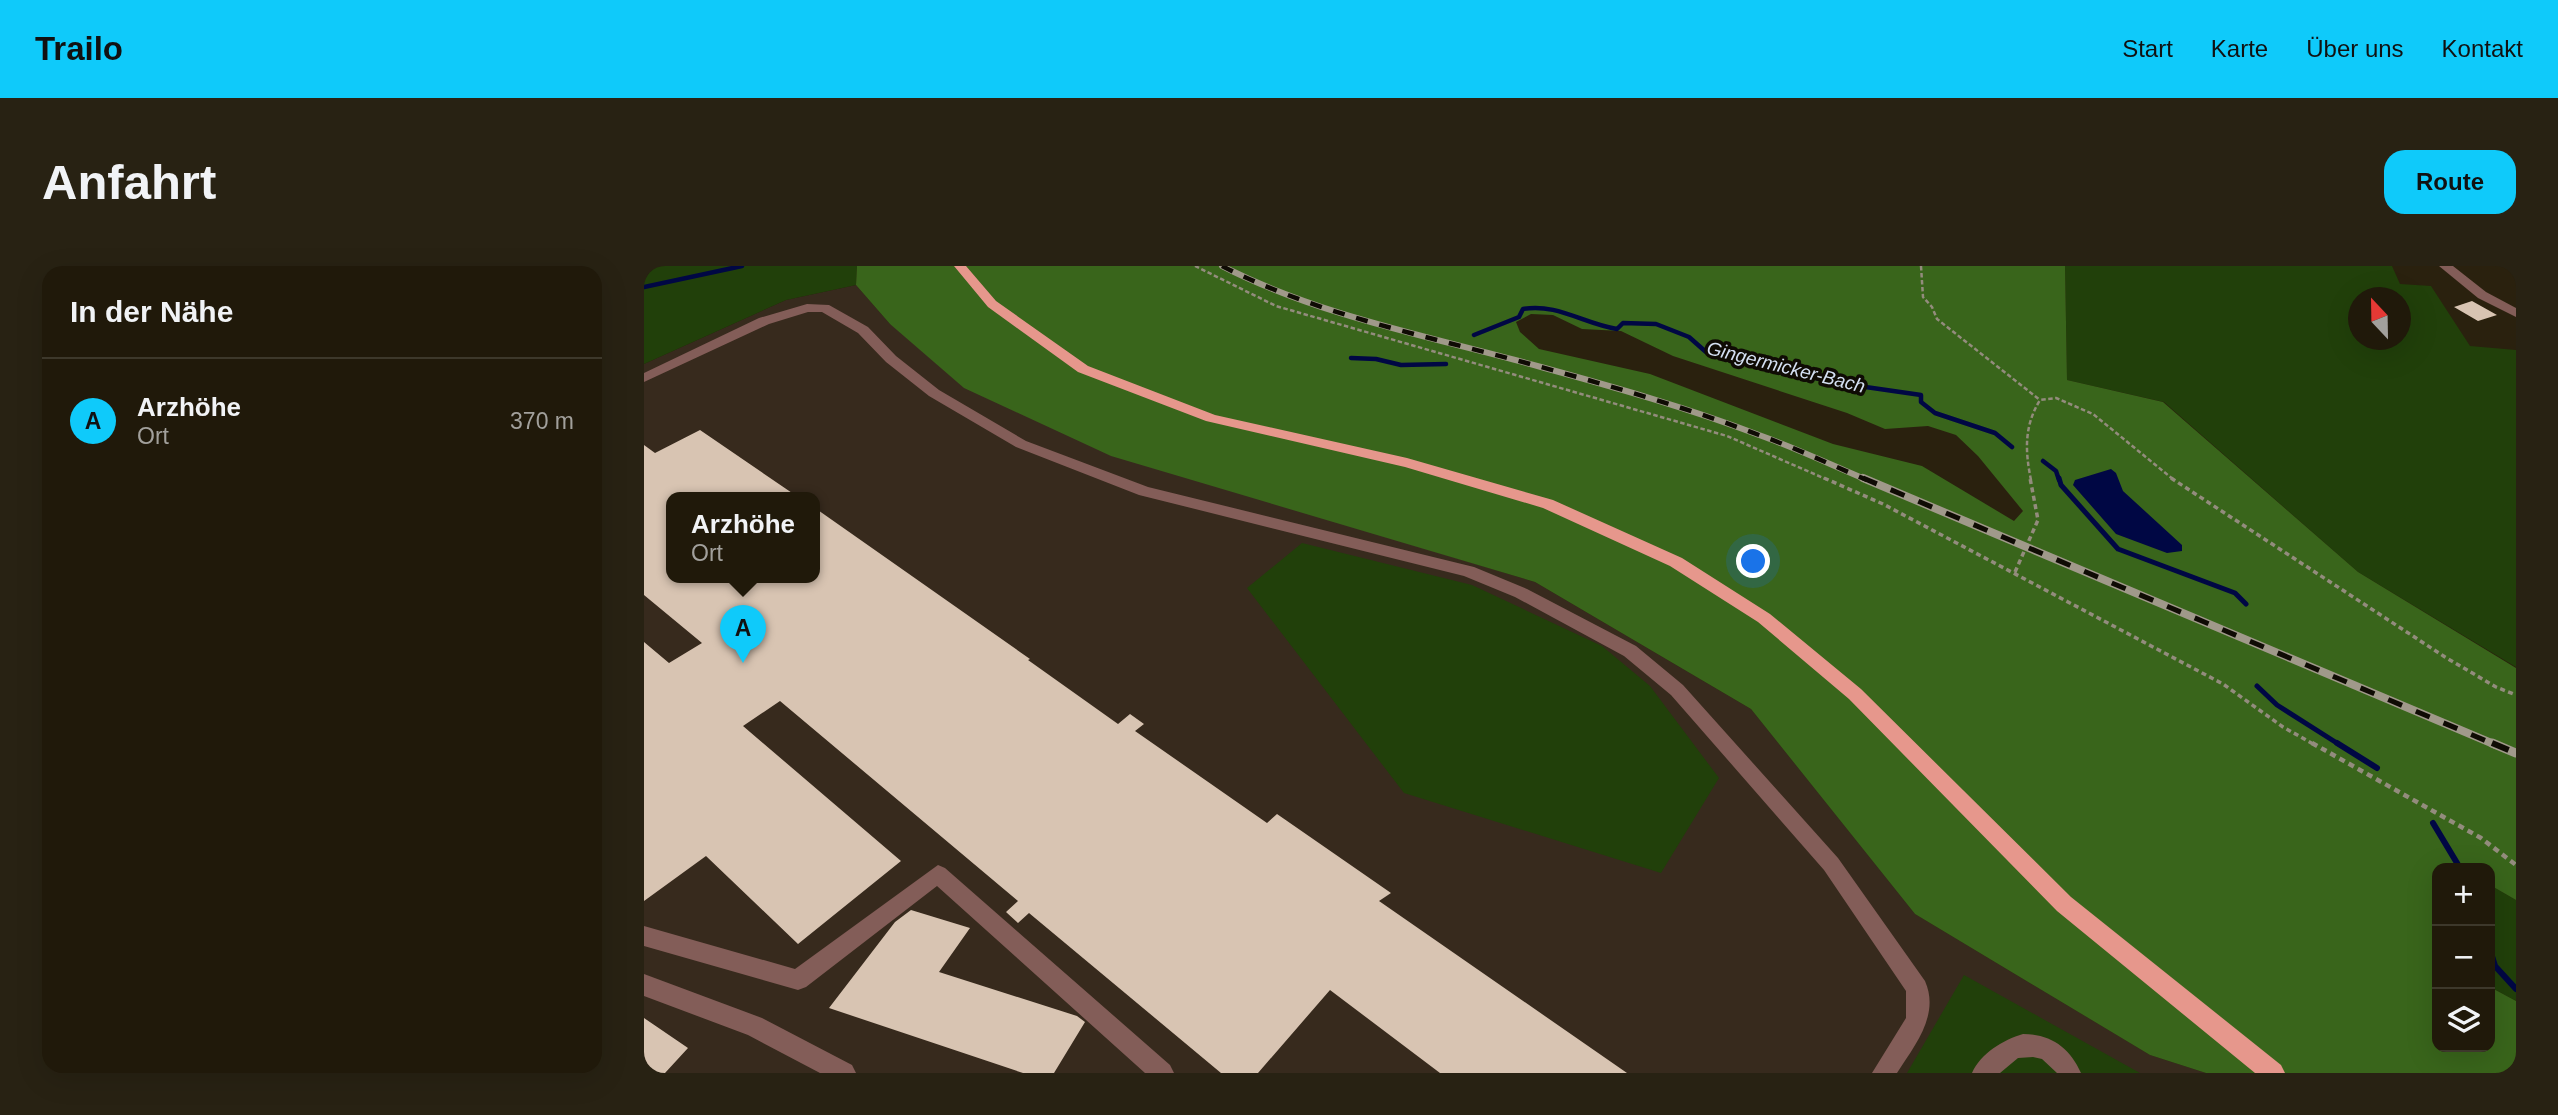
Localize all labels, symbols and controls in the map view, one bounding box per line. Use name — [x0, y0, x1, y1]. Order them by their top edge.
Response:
text: Trailo — [35, 30, 123, 67]
text: Start — [2122, 35, 2173, 62]
text: Karte — [2211, 35, 2268, 62]
text: Über uns — [2306, 35, 2404, 62]
text: Kontakt — [2442, 35, 2523, 62]
button: Route — [2384, 150, 2516, 214]
text: Anfahrt — [42, 155, 216, 209]
north arrow — [2348, 287, 2411, 350]
text: In der Nähe — [70, 295, 233, 328]
water label: Gingermicker-Bach — [1705, 337, 1867, 397]
text: Arzhöhe — [137, 392, 241, 422]
text: A — [85, 408, 101, 434]
text: 370 m — [510, 408, 574, 434]
text: Ort — [137, 423, 169, 449]
popup — [666, 492, 820, 583]
text: Arzhöhe — [691, 509, 795, 539]
text: Ort — [691, 540, 723, 566]
your location — [1736, 544, 1770, 578]
pin: A — [720, 605, 766, 663]
map controls — [2432, 863, 2495, 1052]
button: + — [2432, 863, 2495, 926]
button: − — [2432, 926, 2495, 989]
button: layers — [2432, 989, 2495, 1052]

